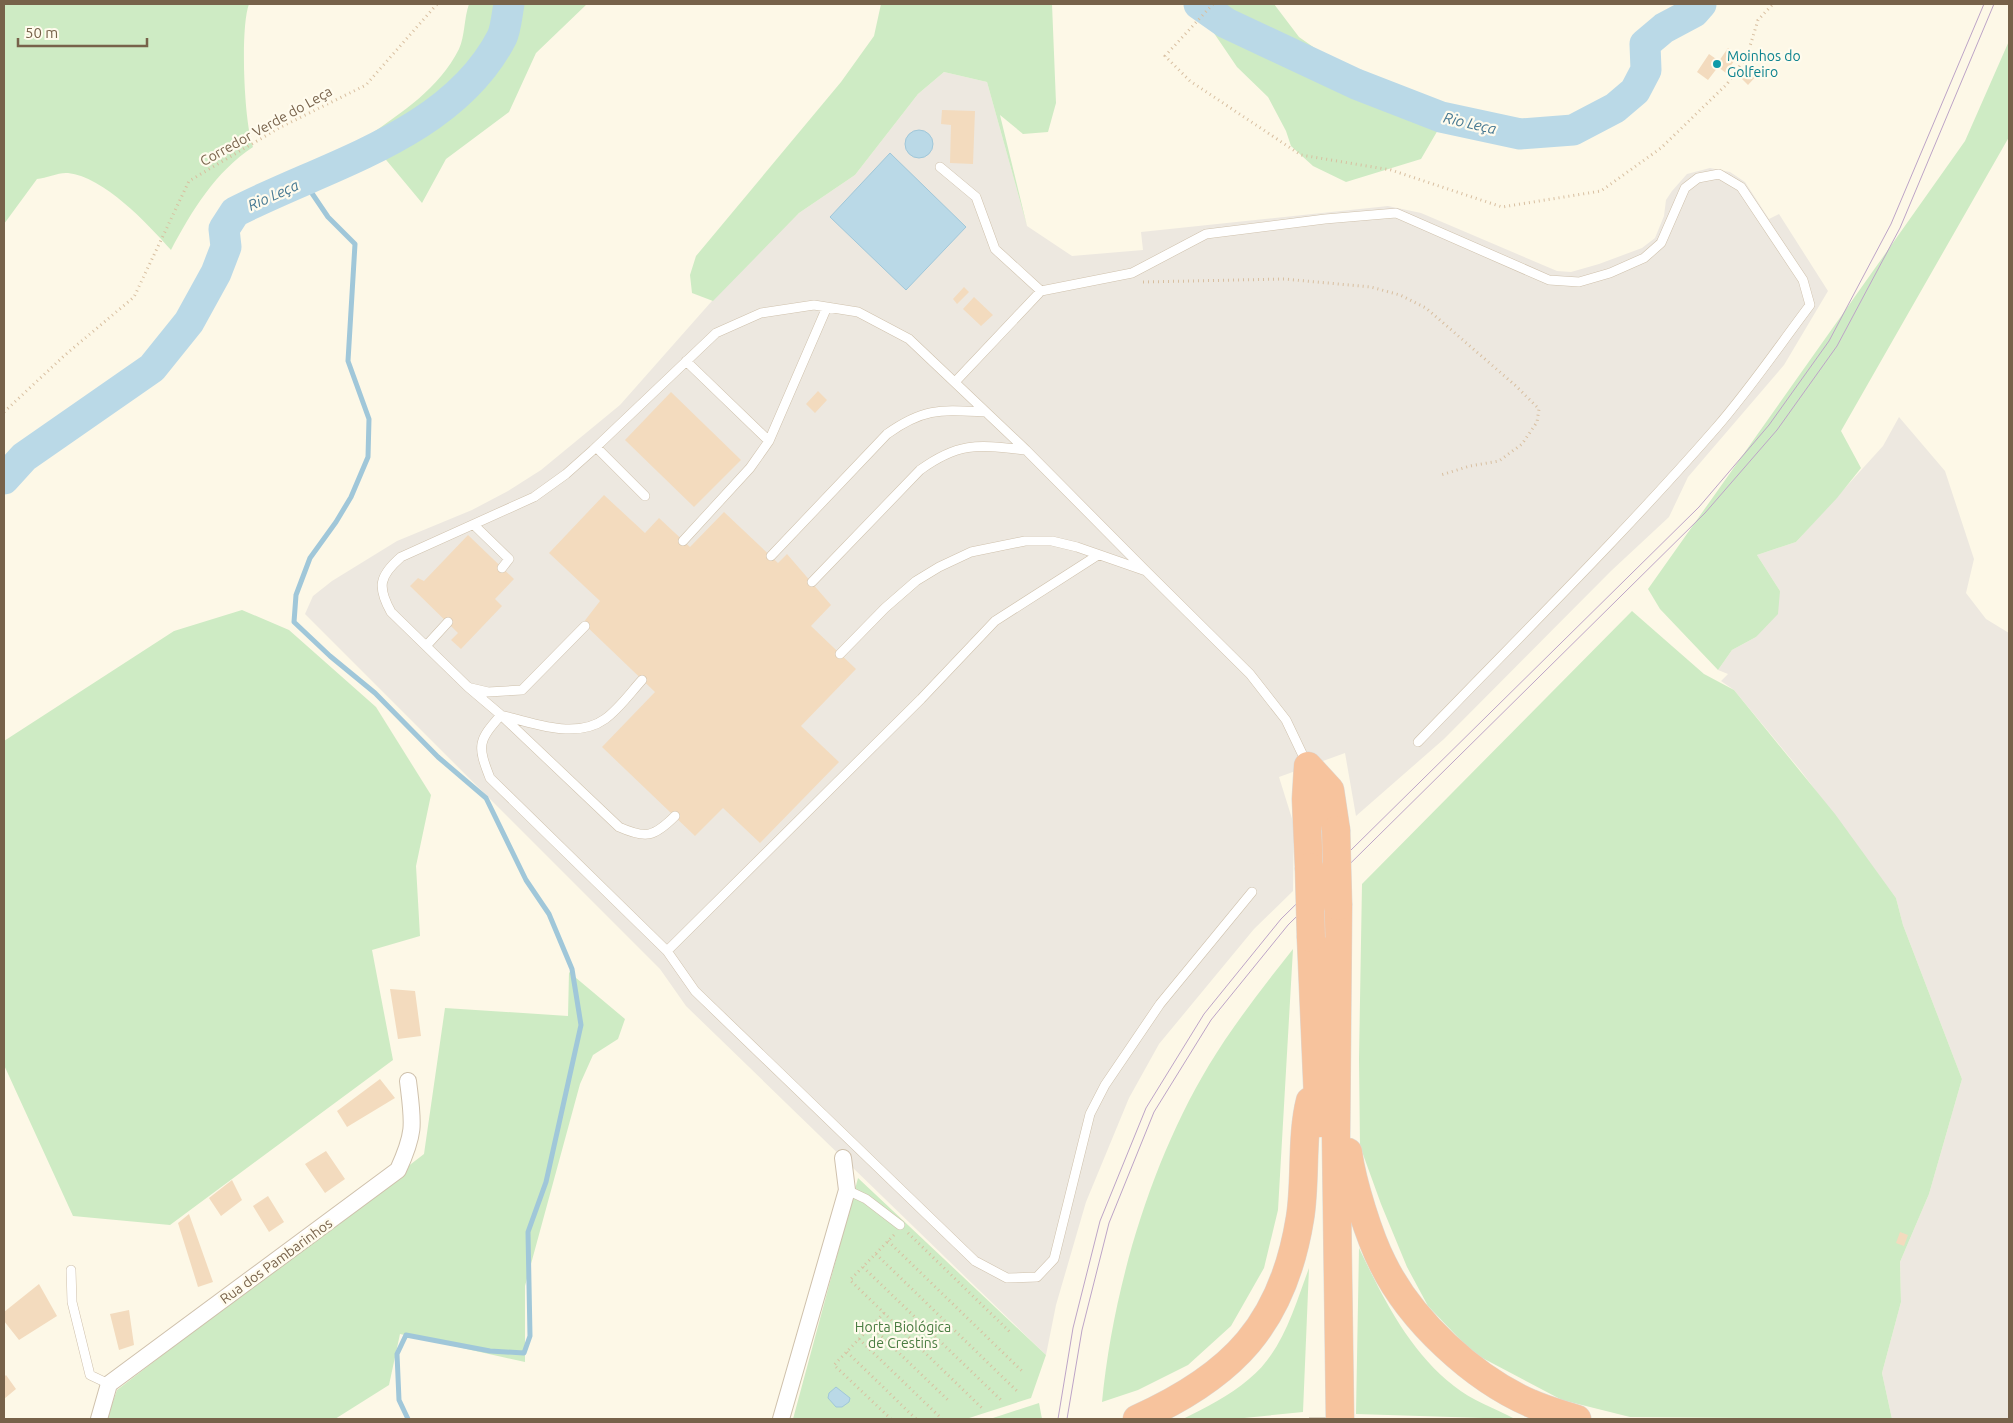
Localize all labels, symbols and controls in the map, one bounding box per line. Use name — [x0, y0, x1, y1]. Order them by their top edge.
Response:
scale bar — [18, 15, 146, 47]
text: 50 m — [25, 24, 58, 41]
place label: Moinhos do Golfeiro — [1727, 48, 1801, 80]
marker: Moinhos do Golfeiro — [1711, 58, 1723, 70]
street label: Corredor Verde do Leça — [197, 83, 335, 169]
water label: Rio Leça — [1442, 109, 1498, 137]
water label: Rio Leça — [245, 176, 301, 214]
street label: Rua dos Pambarinhos — [217, 1215, 335, 1307]
park label: Horta Biológica de Crestins — [855, 1319, 951, 1351]

